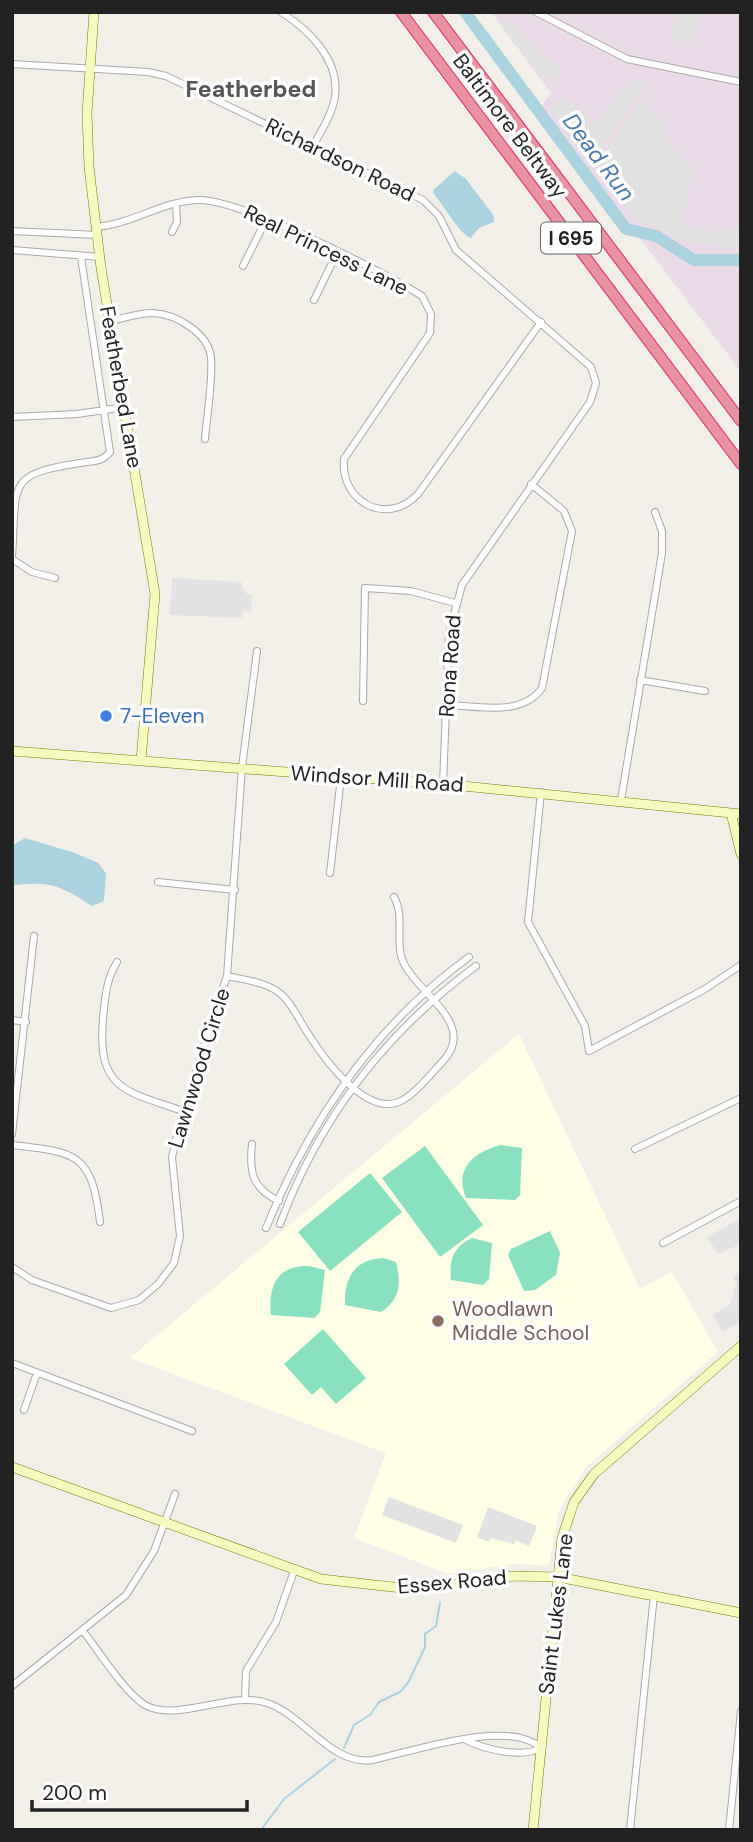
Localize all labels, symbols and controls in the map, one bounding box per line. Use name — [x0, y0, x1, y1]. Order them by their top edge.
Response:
street label: Baltimore Beltway — [446, 48, 574, 204]
district label: Featherbed — [186, 74, 316, 104]
water label: Dead Run — [556, 107, 642, 207]
street label: Richardson Road — [261, 112, 419, 208]
street label: Real Princess Lane — [239, 198, 413, 302]
road number: I 695 — [541, 222, 601, 254]
street label: Featherbed Lane — [93, 304, 149, 470]
street label: Rona Road — [432, 614, 468, 718]
place label: 7-Eleven — [120, 702, 204, 730]
marker: 7-Eleven — [98, 708, 114, 724]
street label: Windsor Mill Road — [289, 759, 465, 799]
street label: Lawnwood Circle — [161, 985, 237, 1151]
place label: Woodlawn Middle School — [452, 1295, 589, 1347]
marker: Woodlawn Middle School — [430, 1313, 446, 1329]
street label: Saint Lukes Lane — [532, 1532, 580, 1696]
street label: Essex Road — [396, 1563, 508, 1601]
scale bar — [32, 1769, 247, 1813]
text: 200 m — [42, 1779, 107, 1807]

